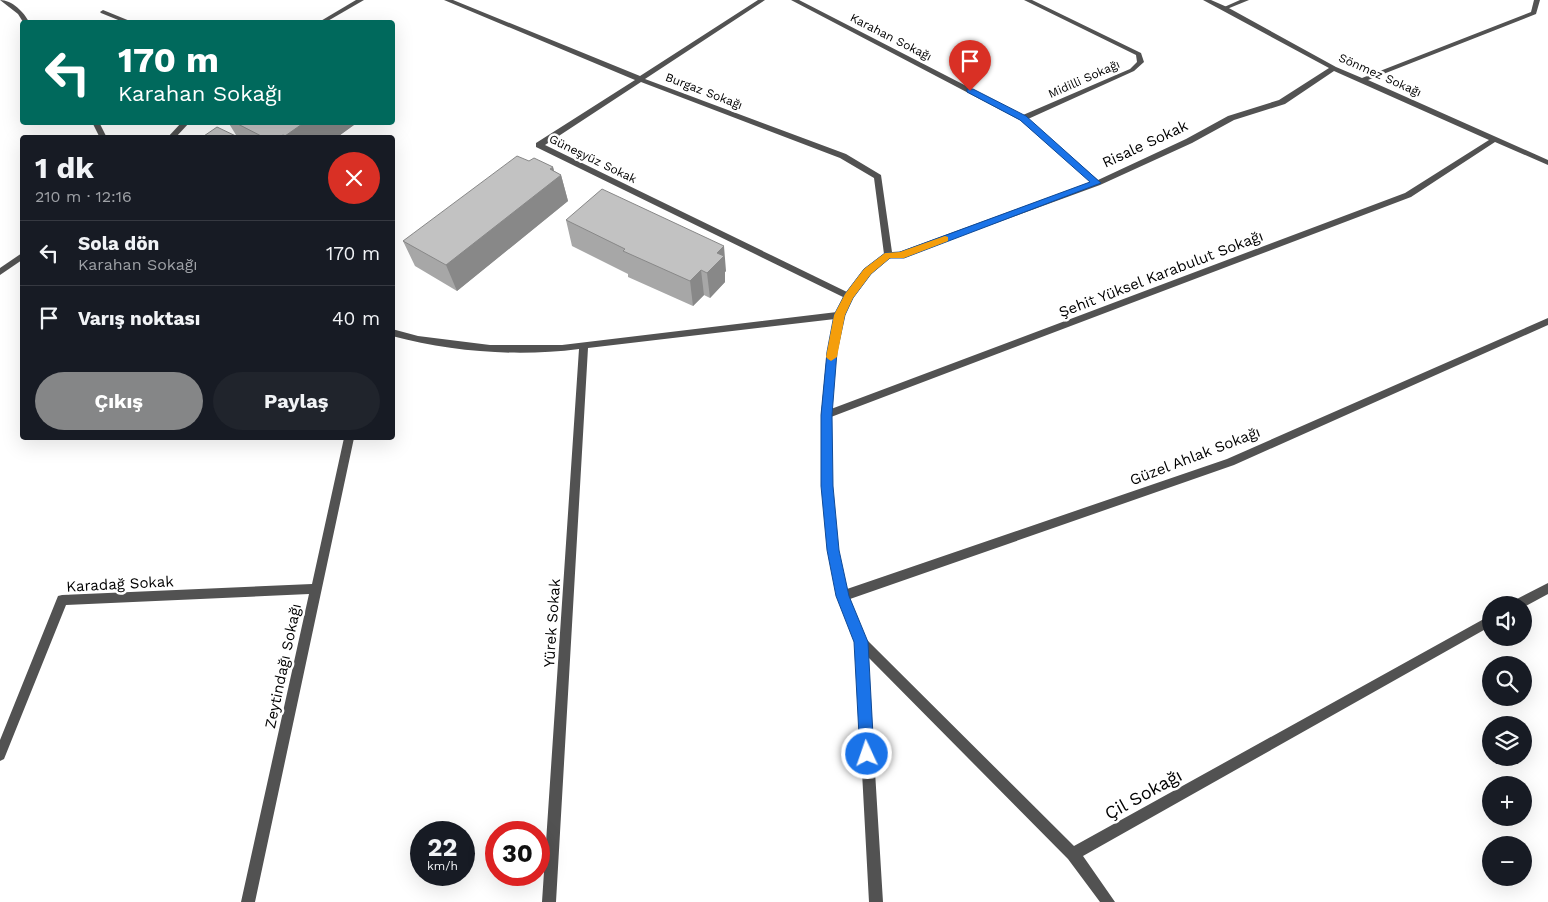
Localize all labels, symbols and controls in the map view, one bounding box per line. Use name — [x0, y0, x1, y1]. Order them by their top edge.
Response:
street label: Karahan Sokağı — [848, 10, 934, 64]
text: 170 m — [118, 39, 219, 81]
icon: left — [35, 40, 100, 105]
pin — [949, 40, 991, 91]
icon: arrive — [956, 47, 984, 75]
street label: Sönmez Sokağı — [1336, 50, 1424, 100]
street label: Midilli Sokağı — [1046, 57, 1122, 101]
street label: Burgaz Sokağı — [663, 70, 745, 112]
text: Karahan Sokağı — [118, 81, 282, 106]
street label: Risale Sokak — [1099, 116, 1191, 172]
street label: Güneşyüz Sokak — [547, 132, 639, 186]
text: 1 dk — [35, 150, 94, 185]
button: close — [328, 152, 380, 204]
text: 210 m · 12:16 — [35, 187, 132, 206]
street label: Şehit Yüksel Karabulut Sokağı — [1056, 227, 1266, 321]
text: Sola dön — [78, 232, 159, 255]
icon: left — [35, 239, 63, 267]
text: 170 m — [326, 242, 380, 265]
text: Karahan Sokağı — [78, 255, 198, 274]
icon: arrive — [35, 304, 63, 332]
text: Varış noktası — [78, 307, 200, 330]
text: 40 m — [332, 307, 380, 330]
button: Çıkış — [35, 372, 203, 430]
button: Paylaş — [213, 372, 380, 430]
street label: Güzel Ahlak Sokağı — [1127, 423, 1263, 489]
street label: Karadağ Sokak — [66, 572, 175, 596]
street label: Yürek Sokak — [540, 578, 564, 668]
map controls — [1482, 596, 1532, 886]
button: sound — [1482, 596, 1532, 646]
street label: Zeytindağı Sokağı — [261, 602, 305, 730]
button: search — [1482, 656, 1532, 706]
button: layers — [1482, 716, 1532, 766]
position arrow — [840, 727, 892, 779]
street label: Çil Sokağı — [1101, 764, 1185, 824]
button: + — [1482, 776, 1532, 826]
speed limit sign: 30 — [485, 821, 550, 886]
text: 22 — [428, 833, 457, 862]
button: − — [1482, 836, 1532, 886]
text: km/h — [427, 859, 458, 873]

